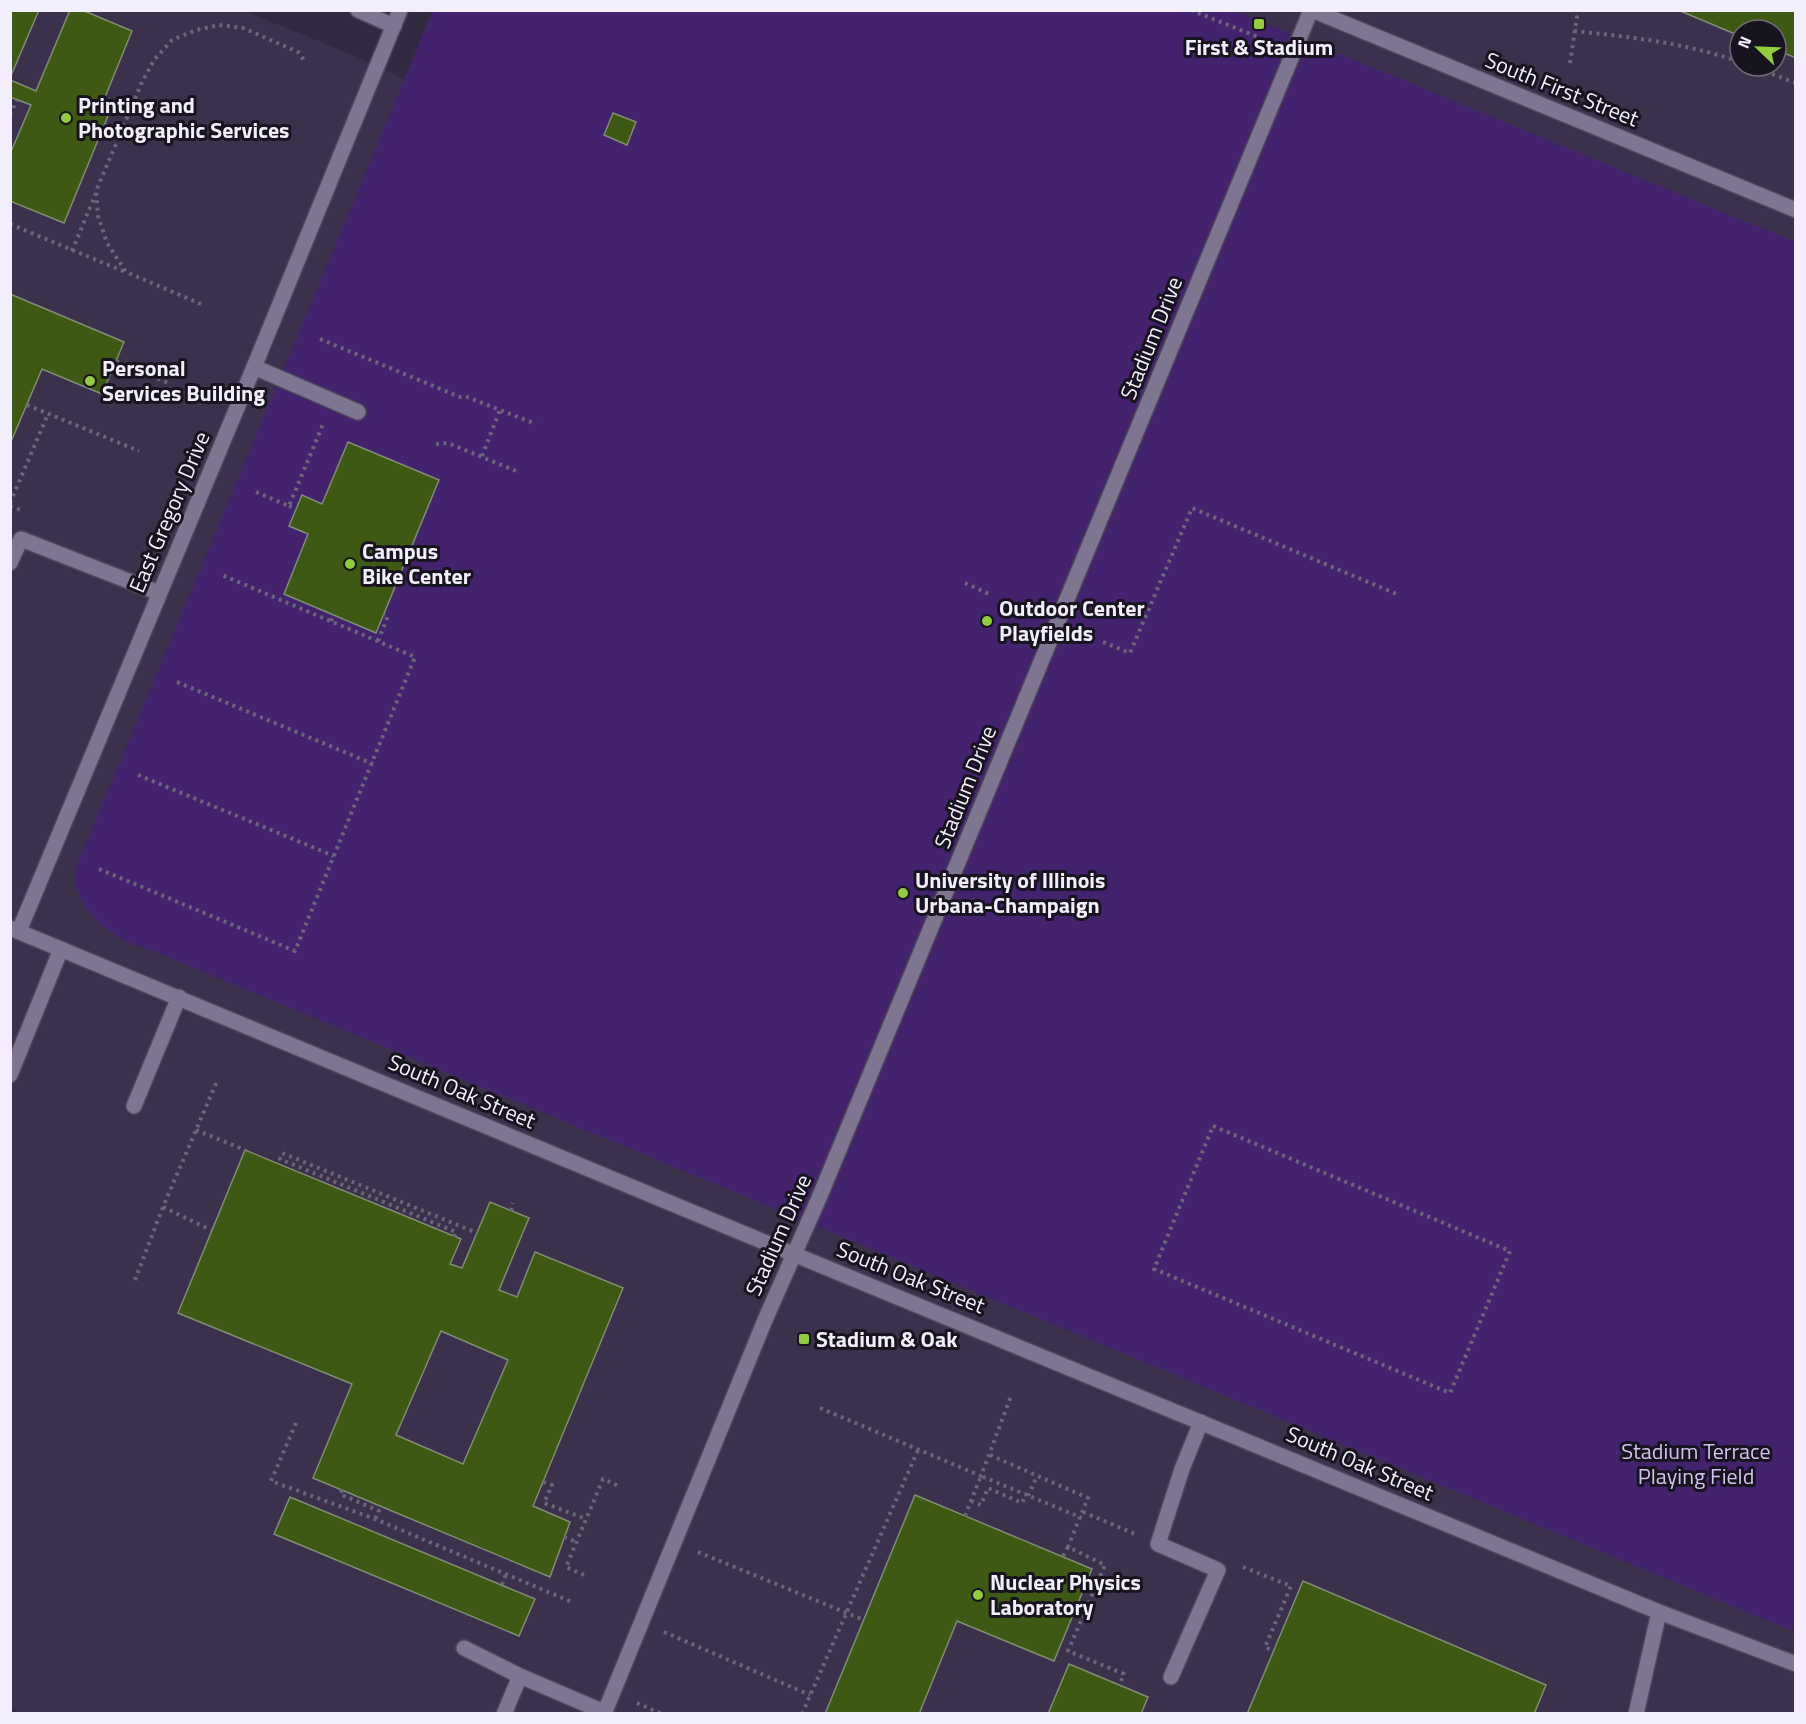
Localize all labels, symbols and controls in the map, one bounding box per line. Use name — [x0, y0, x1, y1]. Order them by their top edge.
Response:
marker: First & Stadium — [1252, 17, 1266, 31]
north arrow — [1728, 18, 1788, 78]
place label: First & Stadium — [1185, 30, 1333, 64]
text: N — [1731, 32, 1757, 52]
street label: South First Street — [1480, 43, 1644, 135]
place label: Printing and Photographic Services — [78, 88, 290, 147]
marker: Printing and Photographic Services — [59, 111, 73, 125]
street label: Stadium Drive — [1111, 271, 1191, 405]
place label: Personal Services Building — [102, 351, 265, 410]
marker: Personal Services Building — [83, 374, 97, 388]
street label: East Gregory Drive — [120, 426, 218, 598]
place label: Campus Bike Center — [362, 534, 471, 593]
marker: Campus Bike Center — [343, 557, 357, 571]
place label: Outdoor Center Playfields — [999, 591, 1145, 650]
marker: Outdoor Center Playfields — [980, 614, 994, 628]
street label: Stadium Drive — [925, 720, 1005, 854]
place label: University of Illinois Urbana-Champaign — [915, 863, 1105, 922]
marker: University of Illinois Urbana-Champaign — [896, 886, 910, 900]
street label: South Oak Street — [383, 1045, 541, 1137]
street label: Stadium Drive — [736, 1169, 820, 1301]
street label: South Oak Street — [832, 1232, 991, 1322]
place label: Stadium & Oak — [816, 1322, 958, 1356]
marker: Stadium & Oak — [797, 1332, 811, 1346]
street label: South Oak Street — [1281, 1417, 1439, 1509]
park label: Stadium Terrace Playing Field — [1621, 1434, 1771, 1493]
place label: Nuclear Physics Laboratory — [990, 1565, 1141, 1624]
marker: Nuclear Physics Laboratory — [971, 1588, 985, 1602]

